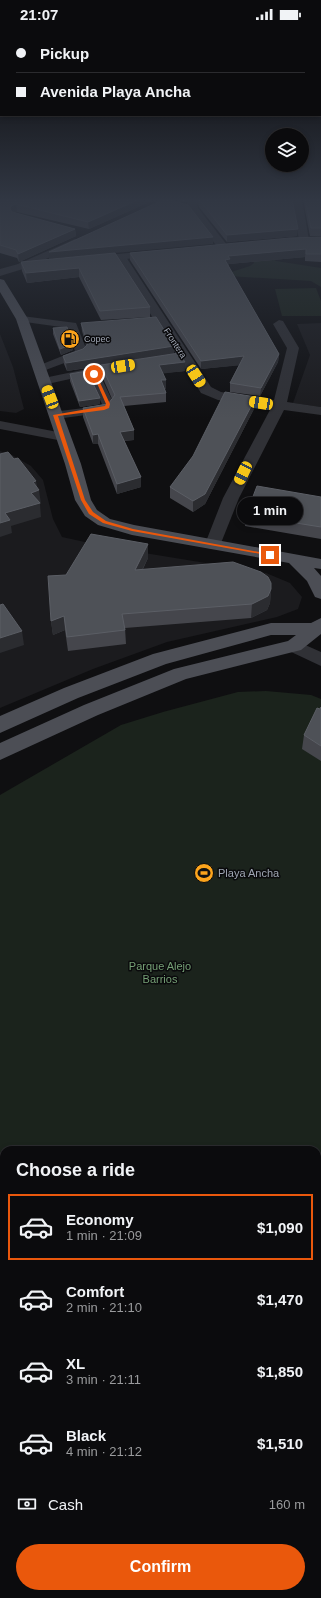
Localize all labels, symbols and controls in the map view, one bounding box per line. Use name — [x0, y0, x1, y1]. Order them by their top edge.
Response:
text: 21:07 — [20, 6, 58, 23]
text: Pickup — [40, 45, 89, 62]
text: Avenida Playa Ancha — [40, 83, 191, 100]
map controls — [265, 128, 309, 172]
button: layers — [265, 128, 309, 172]
street label: Frontera — [162, 326, 188, 360]
fuel station icon: Copec — [59, 328, 81, 350]
place label: Copec — [84, 334, 111, 344]
car — [110, 358, 136, 374]
car — [184, 363, 208, 389]
route start — [85, 365, 103, 383]
car — [40, 384, 60, 410]
car — [248, 395, 274, 411]
car — [232, 460, 254, 486]
callout: 1 min — [237, 497, 303, 525]
text: 1 min — [253, 503, 287, 518]
route end — [261, 546, 279, 564]
sports icon: Playa Ancha — [193, 862, 215, 884]
place label: Playa Ancha — [218, 867, 280, 879]
park label: Parque Alejo Barrios — [129, 960, 191, 985]
text: Choose a ride — [16, 1160, 135, 1180]
icon: car — [18, 1209, 54, 1245]
text: Economy — [66, 1211, 134, 1228]
text: $1,090 — [257, 1219, 303, 1236]
text: 1 min · 21:09 — [66, 1228, 142, 1243]
icon: car — [18, 1281, 54, 1317]
text: Comfort — [66, 1283, 124, 1300]
text: $1,470 — [257, 1291, 303, 1308]
text: 2 min · 21:10 — [66, 1300, 142, 1315]
icon: car — [18, 1353, 54, 1389]
text: XL — [66, 1355, 85, 1372]
text: $1,850 — [257, 1363, 303, 1380]
text: 3 min · 21:11 — [66, 1372, 141, 1387]
icon: car — [18, 1425, 54, 1461]
text: Black — [66, 1427, 106, 1444]
text: $1,510 — [257, 1435, 303, 1452]
text: 4 min · 21:12 — [66, 1444, 142, 1459]
icon: cash — [16, 1493, 38, 1515]
text: Cash — [48, 1496, 83, 1513]
text: 160 m — [269, 1497, 305, 1512]
button: Confirm — [16, 1544, 305, 1590]

